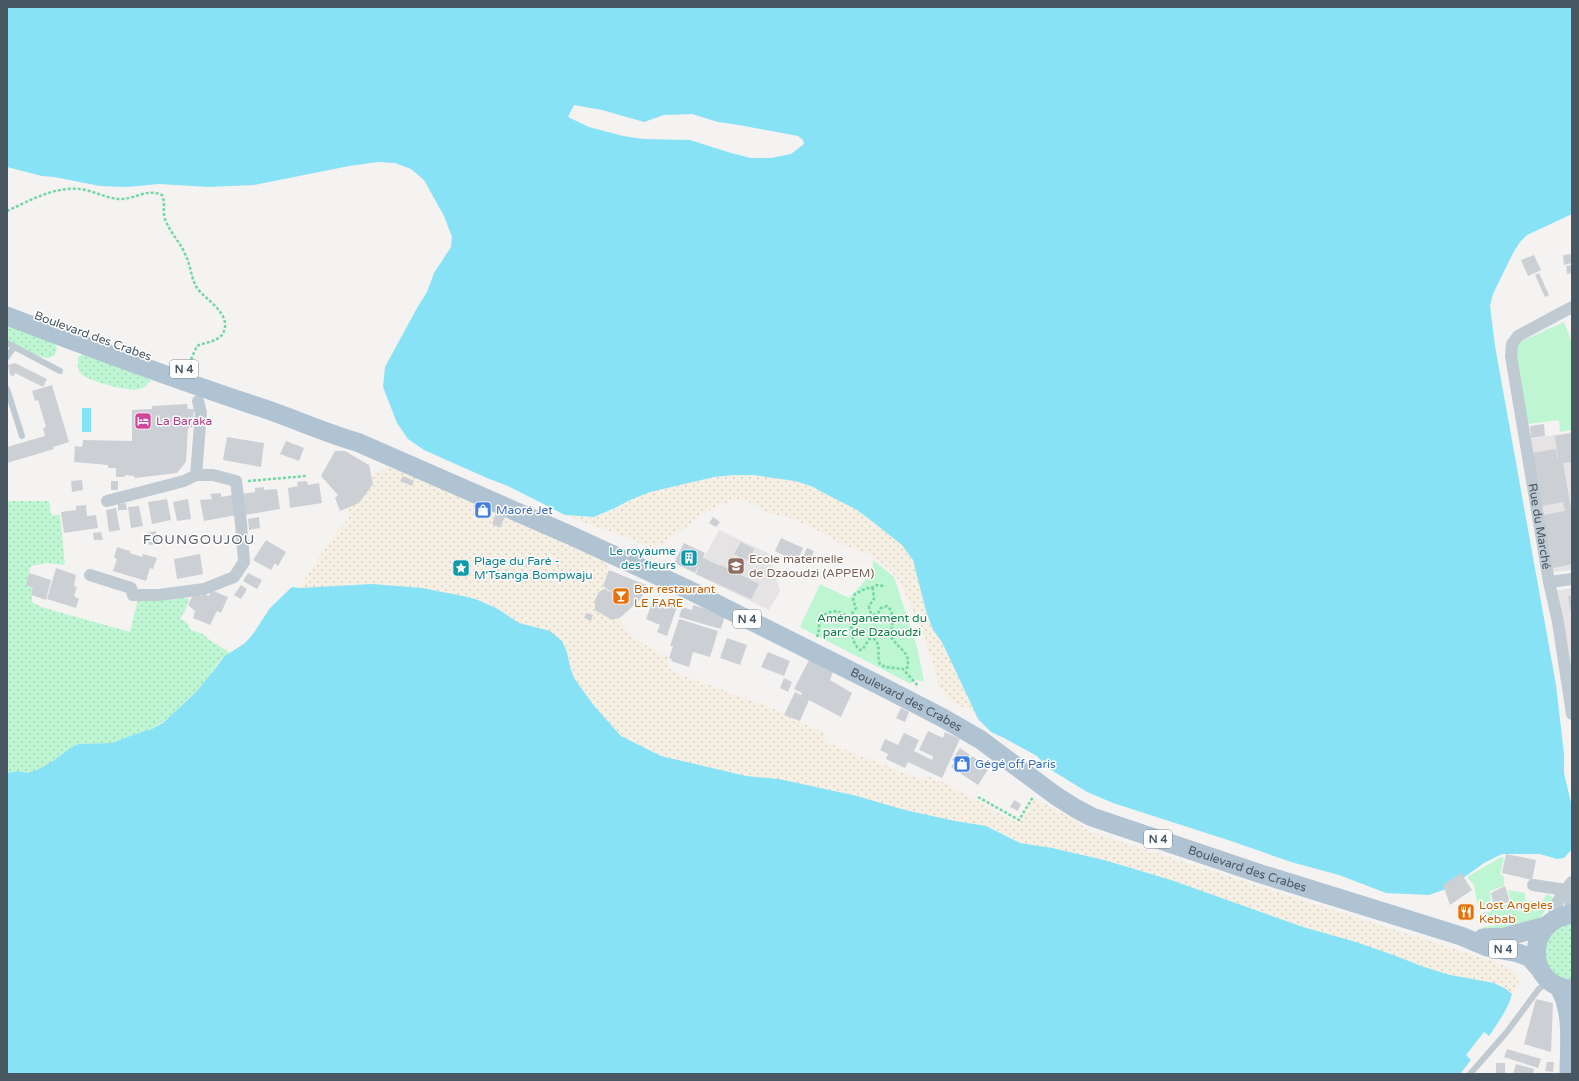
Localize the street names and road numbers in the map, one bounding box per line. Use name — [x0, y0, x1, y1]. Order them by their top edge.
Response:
street label: Boulevard des Crabes — [32, 308, 154, 364]
road number: N 4 — [170, 360, 198, 378]
street label: Rue du Marché — [1526, 482, 1554, 571]
road number: N 4 — [733, 610, 761, 628]
street label: Boulevard des Crabes — [848, 665, 965, 735]
road number: N 4 — [1144, 830, 1172, 848]
street label: Boulevard des Crabes — [1186, 843, 1309, 895]
road number: N 4 — [1489, 940, 1517, 958]

